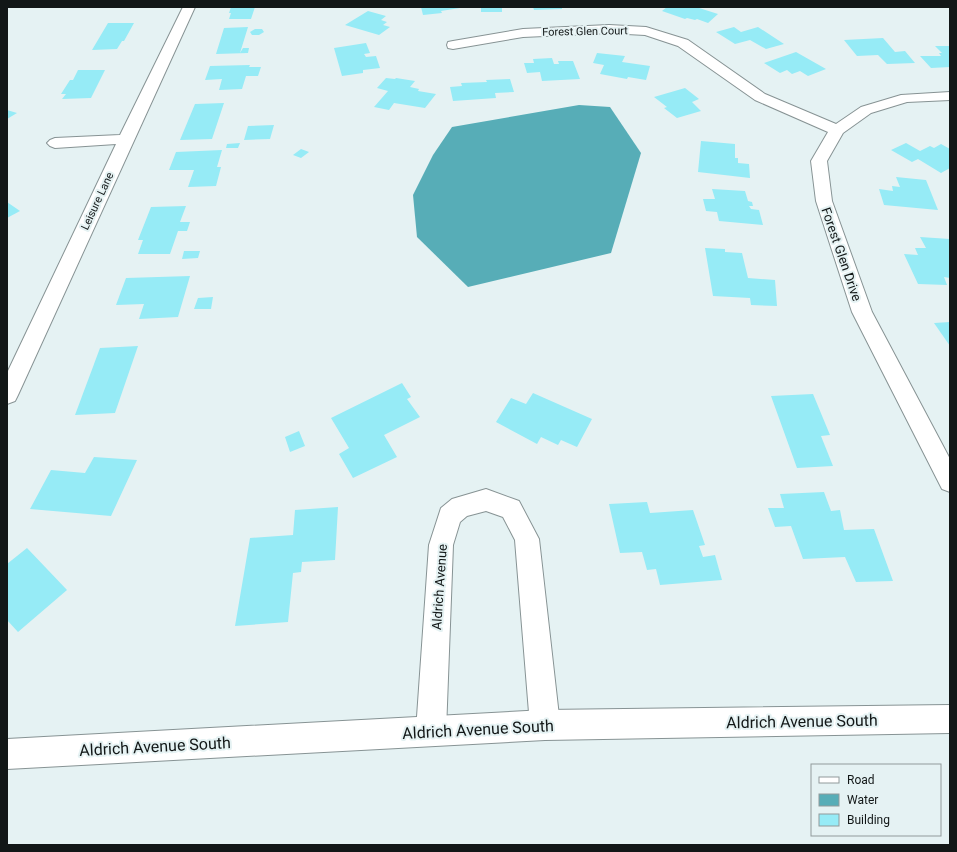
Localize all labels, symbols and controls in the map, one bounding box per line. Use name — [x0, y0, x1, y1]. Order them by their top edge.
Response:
street label: Forest Glen Court — [542, 24, 628, 39]
street label: Leisure Lane — [78, 170, 117, 232]
street label: Forest Glen Drive — [818, 205, 865, 303]
street label: Aldrich Avenue — [429, 543, 450, 631]
street label: Aldrich Avenue South — [726, 711, 878, 732]
street label: Aldrich Avenue South — [402, 716, 554, 743]
street label: Aldrich Avenue South — [79, 733, 231, 760]
legend — [811, 764, 941, 836]
text: Road — [847, 773, 875, 787]
text: Water — [847, 793, 878, 807]
text: Building — [847, 813, 890, 827]

